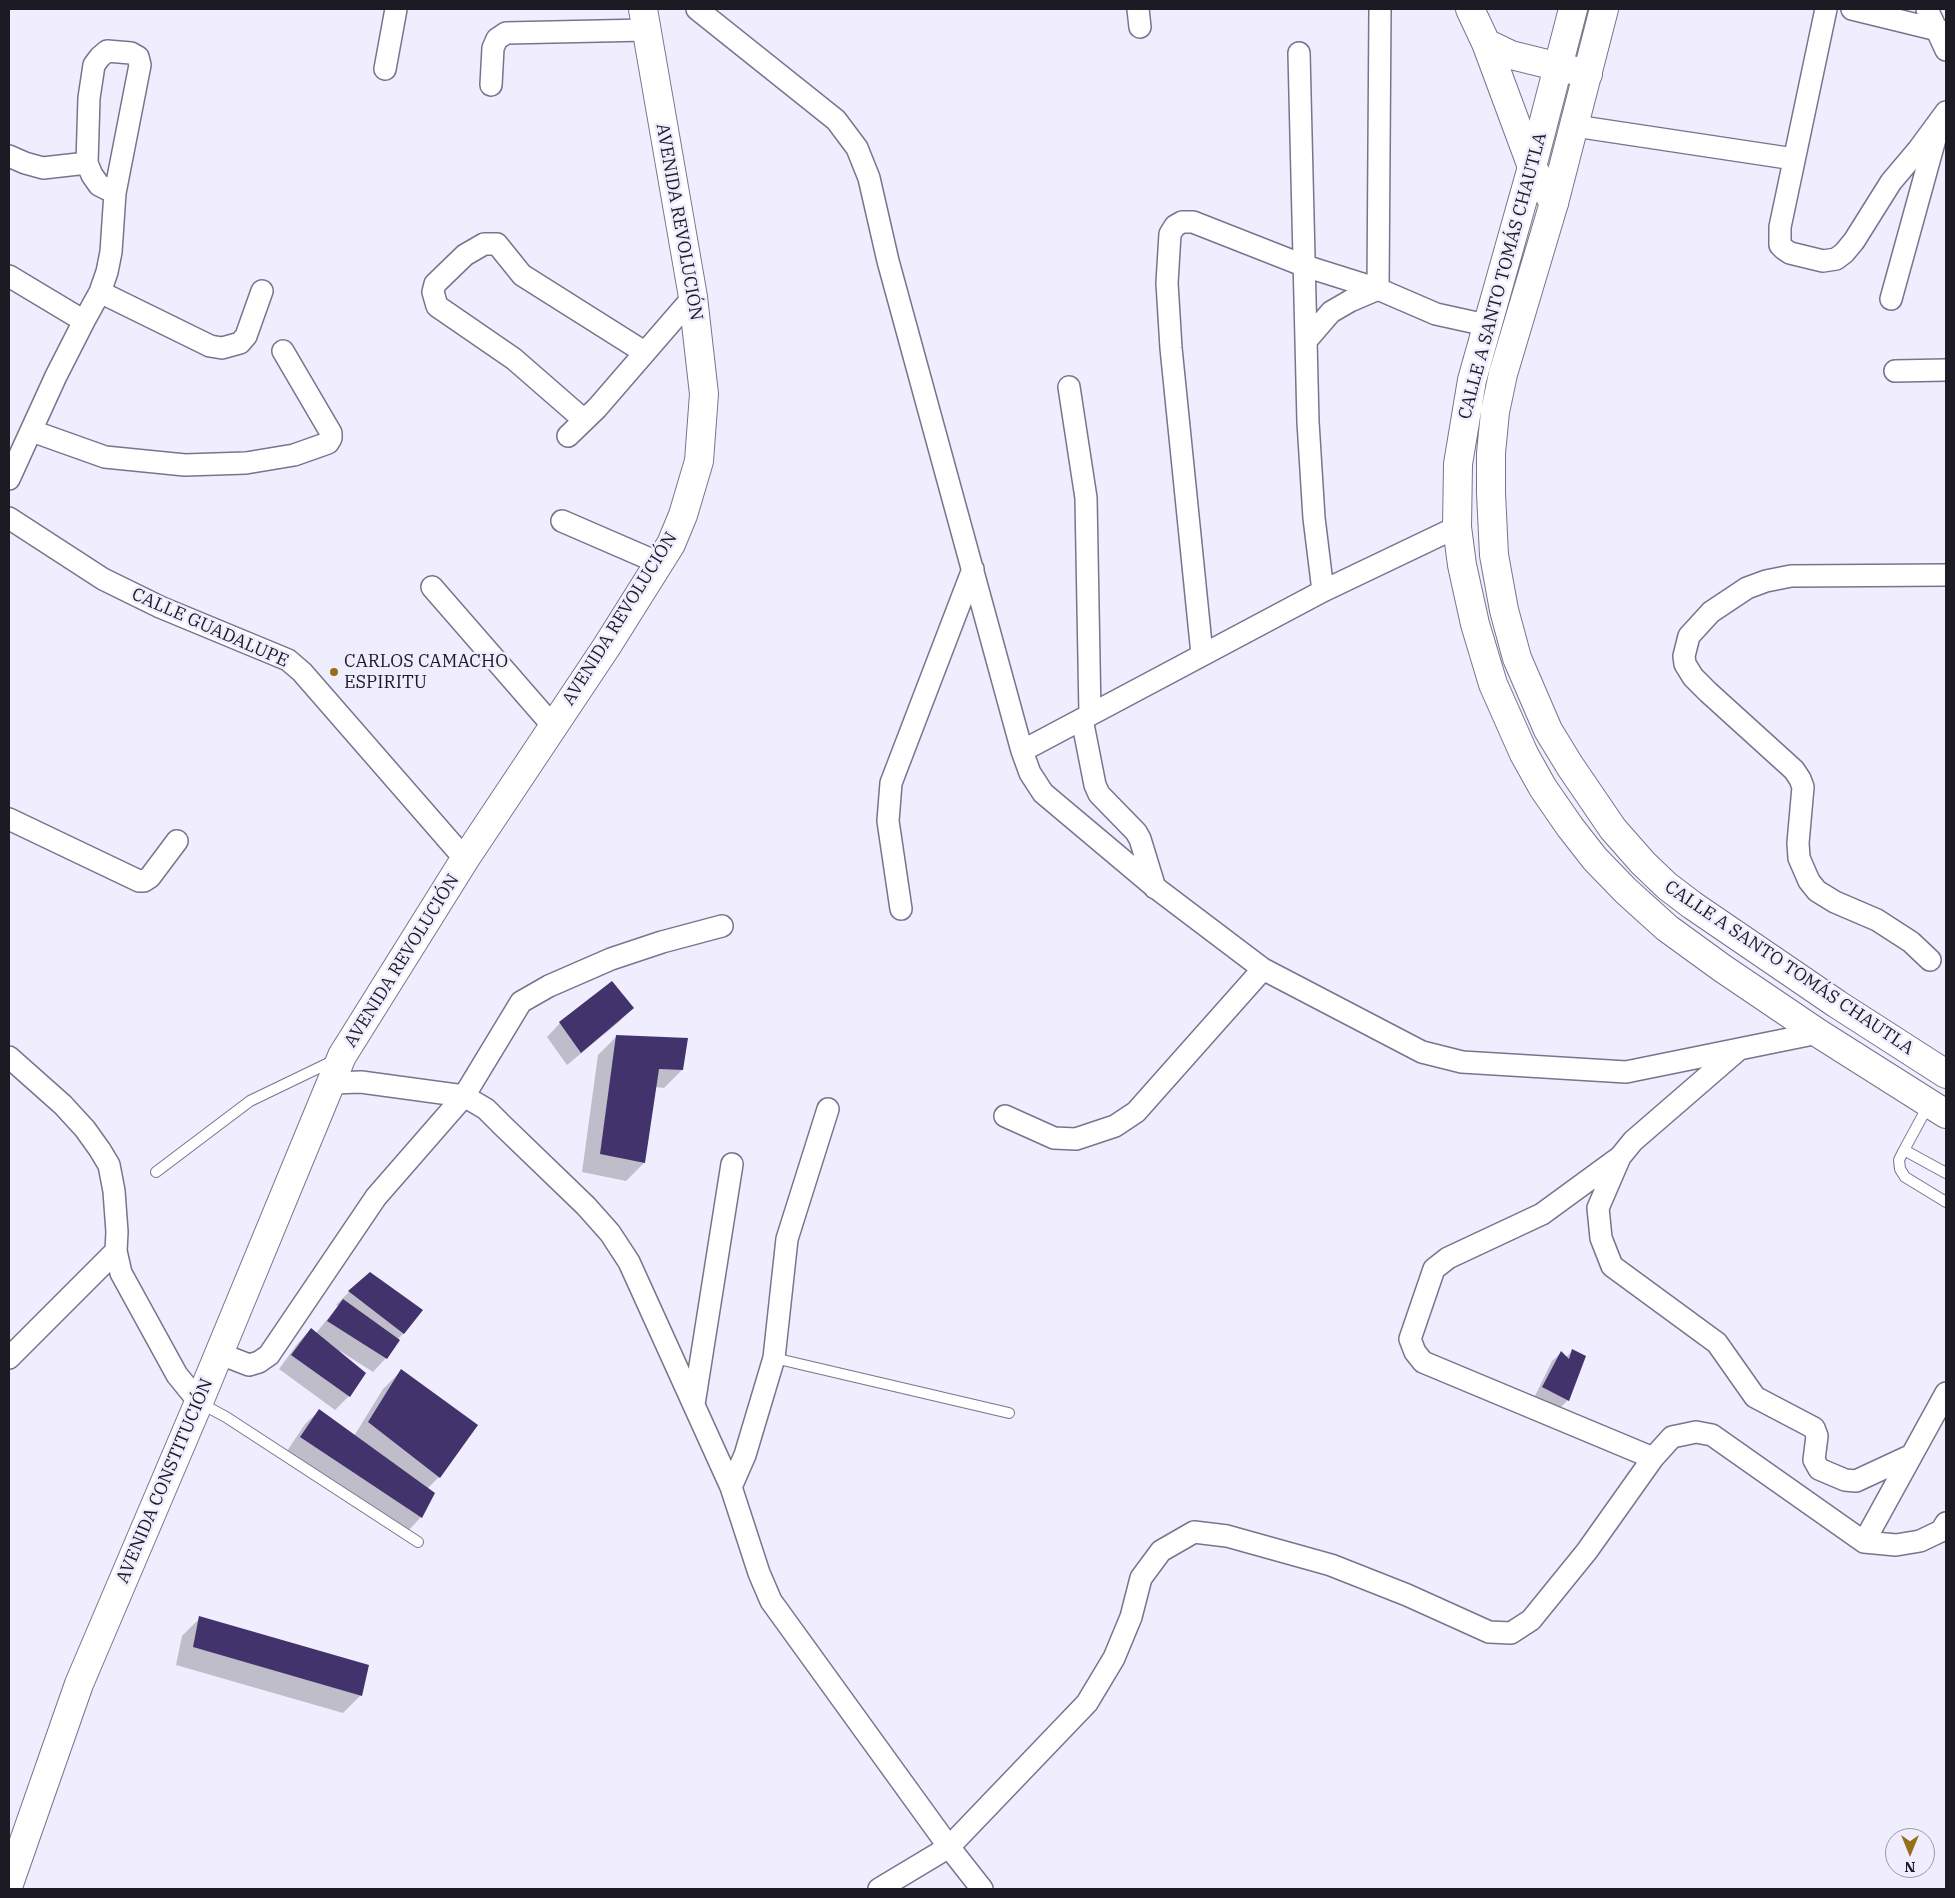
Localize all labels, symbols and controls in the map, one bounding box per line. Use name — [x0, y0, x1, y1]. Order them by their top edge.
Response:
street label: AVENIDA REVOLUCIÓN — [651, 122, 707, 322]
street label: CALLE A SANTO TOMÁS CHAUTLA — [1454, 130, 1552, 422]
street label: AVENIDA REVOLUCIÓN — [558, 529, 682, 709]
street label: CALLE GUADALUPE — [128, 584, 292, 672]
place label: CARLOS CAMACHO ESPIRITU — [344, 651, 508, 694]
marker: CARLOS CAMACHO ESPIRITU — [328, 666, 340, 678]
street label: AVENIDA REVOLUCIÓN — [340, 871, 464, 1051]
street label: CALLE A SANTO TOMÁS CHAUTLA — [1660, 876, 1918, 1060]
street label: AVENIDA CONSTITUCIÓN — [112, 1375, 218, 1587]
north arrow — [1885, 1828, 1935, 1878]
text: N — [1904, 1858, 1916, 1876]

